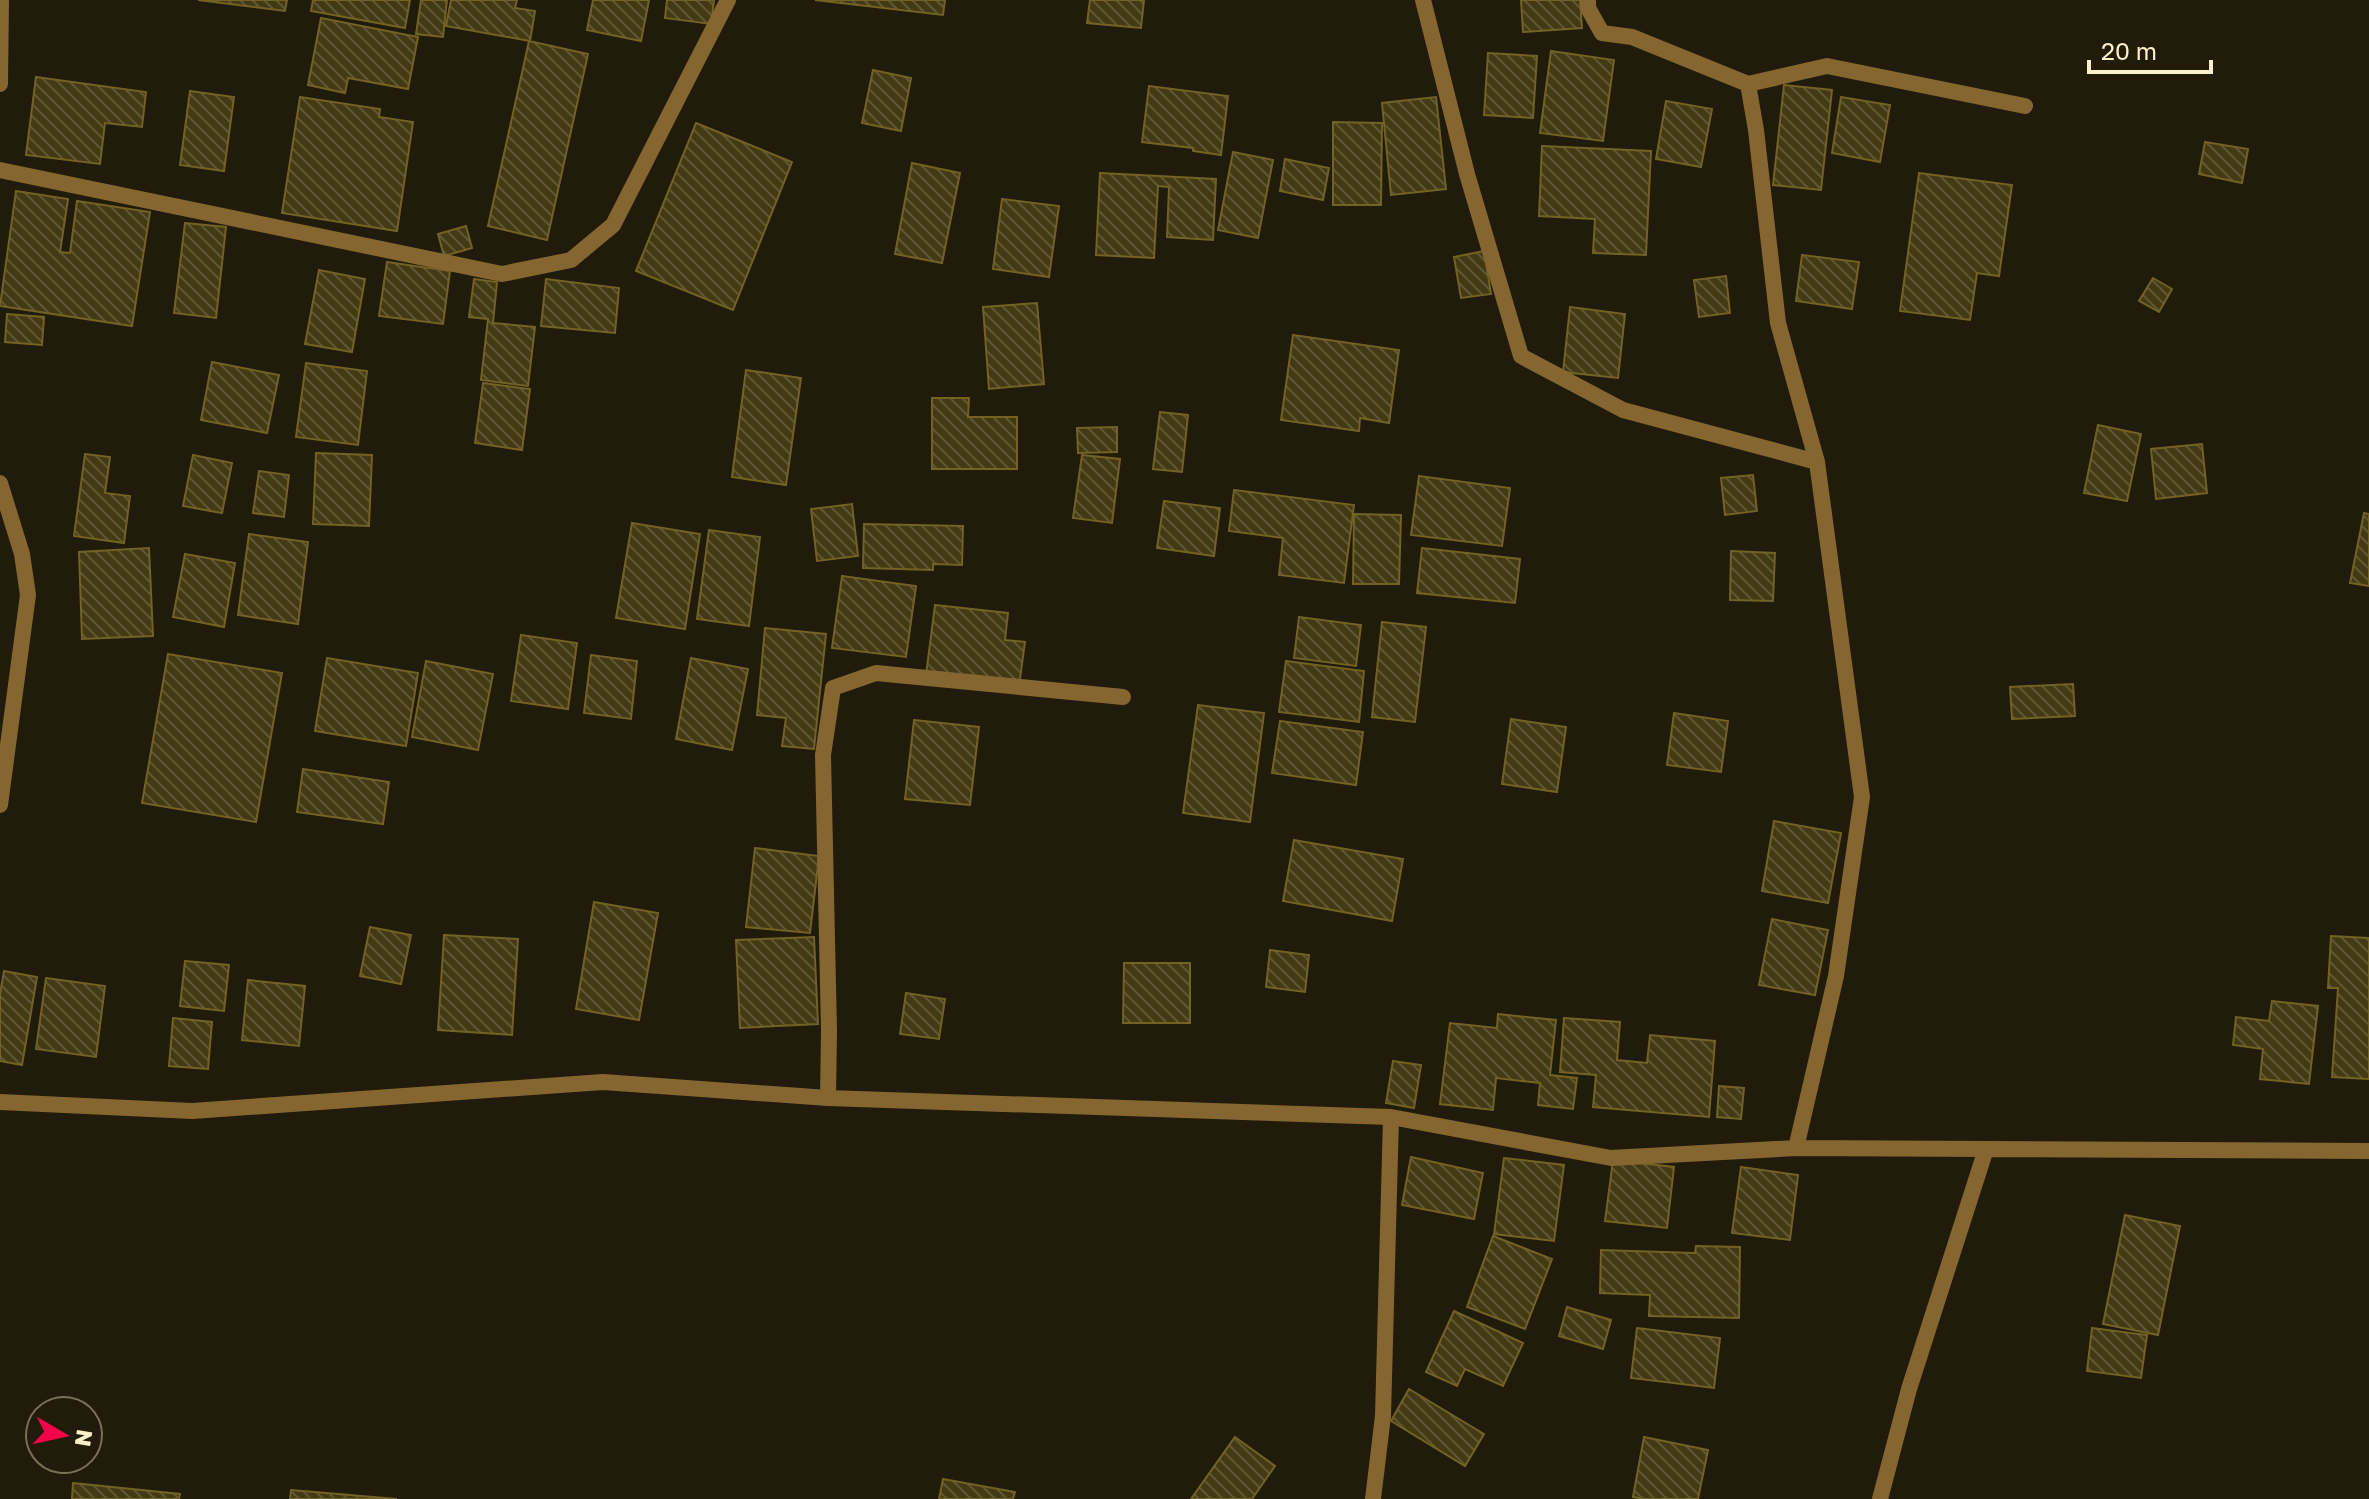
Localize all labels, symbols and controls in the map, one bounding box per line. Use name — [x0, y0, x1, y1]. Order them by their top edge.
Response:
scale bar — [2089, 24, 2211, 74]
text: 20 m — [2101, 36, 2157, 65]
north arrow — [24, 1395, 104, 1475]
text: N — [70, 1428, 99, 1449]

